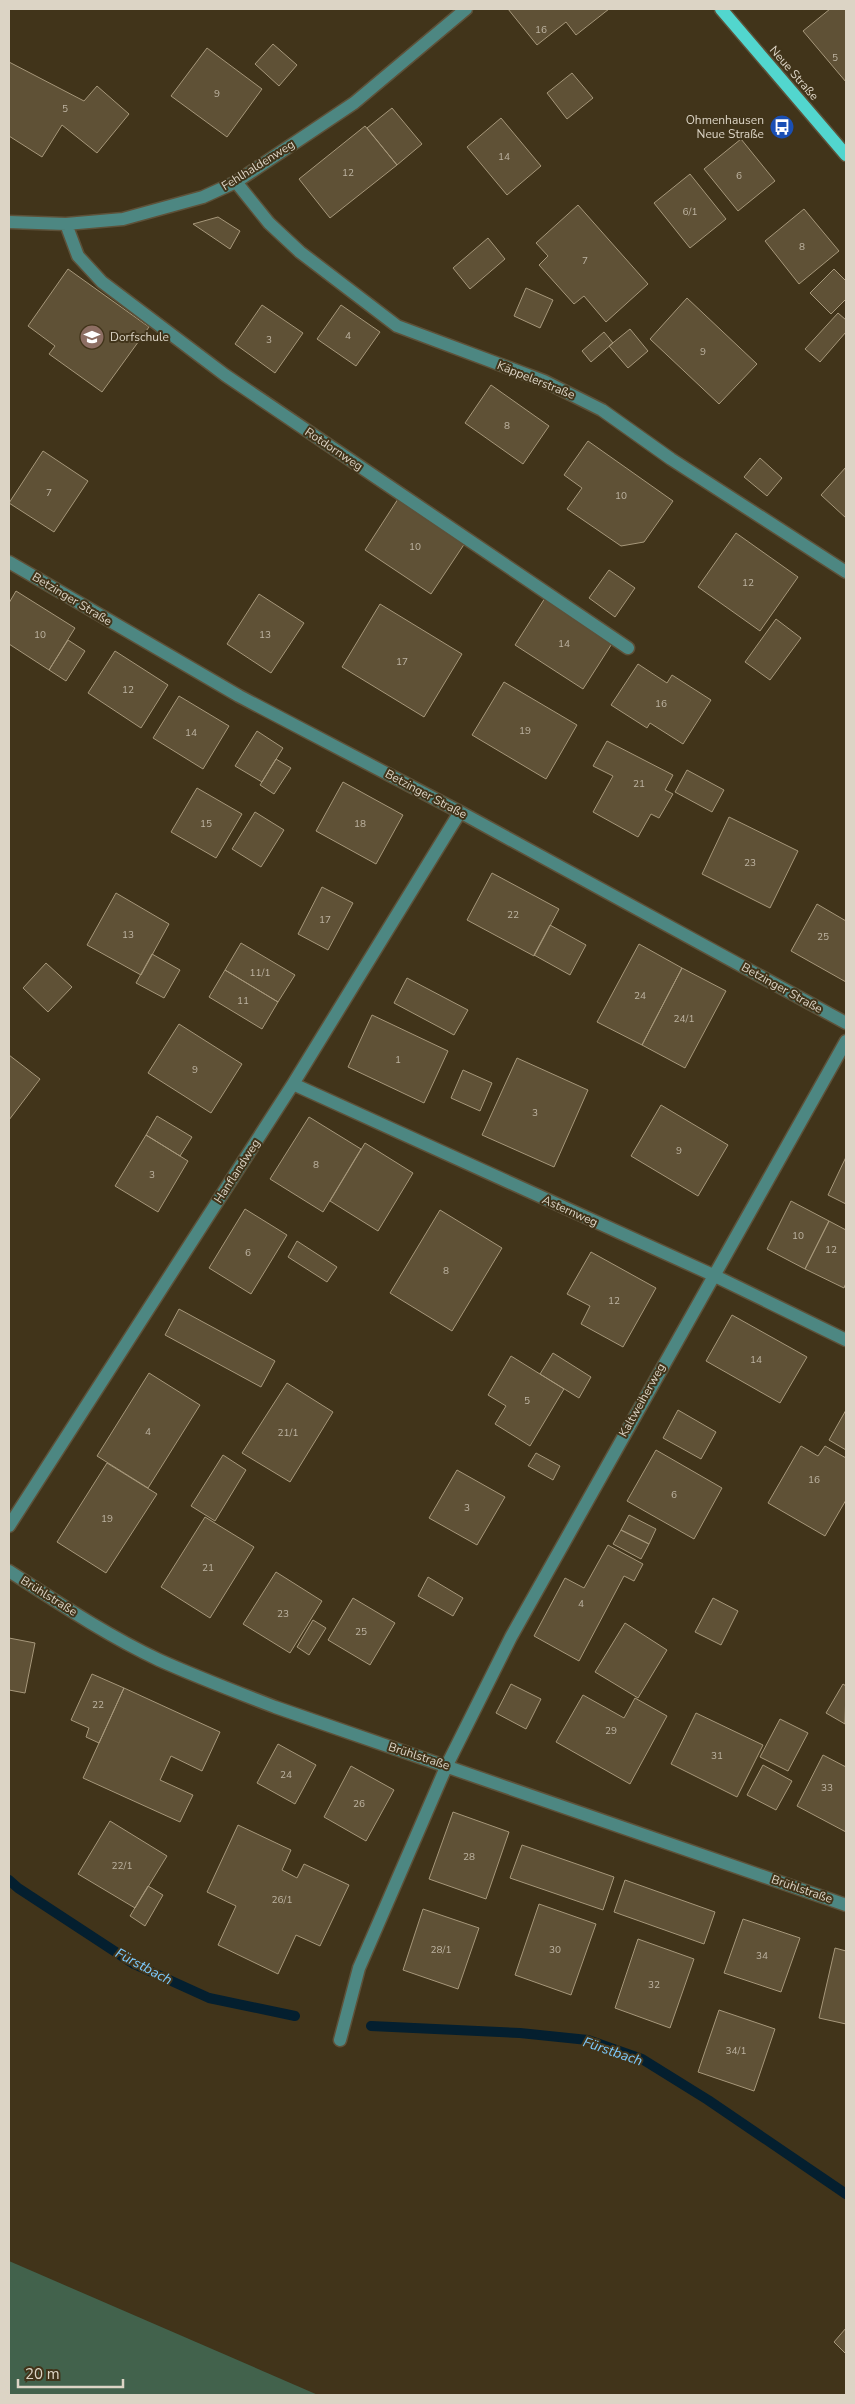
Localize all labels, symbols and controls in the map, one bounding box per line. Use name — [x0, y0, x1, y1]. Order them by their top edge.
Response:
house number: 16 — [535, 23, 547, 37]
street label: Neue Straße — [766, 42, 822, 104]
house number: 5 — [832, 51, 838, 65]
house number: 9 — [214, 87, 220, 101]
house number: 5 — [62, 102, 68, 116]
place label: Ohmenhausen Neue Straße — [686, 112, 764, 142]
bus stop icon: Ohmenhausen Neue Straße — [769, 114, 795, 140]
street label: Fehlhaldenweg — [218, 136, 298, 194]
house number: 14 — [498, 150, 510, 164]
house number: 12 — [342, 166, 354, 180]
house number: 6 — [736, 169, 742, 183]
house number: 6/1 — [683, 205, 697, 219]
house number: 8 — [799, 240, 805, 254]
house number: 7 — [582, 254, 588, 268]
school or university icon: Dorfschule — [79, 324, 105, 350]
place label: Dorfschule — [110, 329, 169, 345]
house number: 4 — [345, 329, 351, 343]
house number: 3 — [266, 333, 272, 347]
house number: 9 — [700, 345, 706, 359]
street label: Käppelerstraße — [495, 357, 577, 403]
house number: 8 — [504, 419, 510, 433]
street label: Rotdornweg — [302, 424, 366, 474]
house number: 7 — [46, 486, 52, 500]
house number: 10 — [615, 489, 627, 503]
house number: 10 — [409, 540, 421, 554]
street label: Betzinger Straße — [29, 569, 115, 629]
house number: 12 — [742, 576, 754, 590]
house number: 10 — [34, 628, 46, 642]
house number: 13 — [259, 628, 271, 642]
house number: 14 — [558, 637, 570, 651]
house number: 17 — [396, 655, 408, 669]
house number: 12 — [122, 683, 134, 697]
house number: 16 — [655, 697, 667, 711]
house number: 19 — [519, 724, 531, 738]
house number: 14 — [185, 726, 197, 740]
street label: Betzinger Straße — [382, 766, 470, 822]
house number: 21 — [633, 777, 645, 791]
house number: 15 — [200, 817, 212, 831]
house number: 18 — [354, 817, 366, 831]
house number: 23 — [744, 856, 756, 870]
house number: 22 — [507, 908, 519, 922]
house number: 17 — [319, 913, 331, 927]
house number: 13 — [122, 928, 134, 942]
house number: 25 — [817, 930, 829, 944]
street label: Betzinger Straße — [739, 959, 825, 1017]
house number: 11/1 — [250, 966, 270, 980]
house number: 24 — [634, 989, 646, 1003]
house number: 11 — [237, 994, 249, 1008]
house number: 24/1 — [674, 1012, 694, 1026]
house number: 1 — [395, 1053, 401, 1067]
house number: 9 — [192, 1063, 198, 1077]
house number: 3 — [532, 1106, 538, 1120]
street label: Hanflandweg — [210, 1136, 264, 1206]
house number: 9 — [676, 1144, 682, 1158]
house number: 8 — [313, 1158, 319, 1172]
house number: 3 — [149, 1168, 155, 1182]
street label: Asternweg — [540, 1192, 600, 1230]
house number: 10 — [792, 1229, 804, 1243]
house number: 12 — [825, 1243, 837, 1257]
house number: 6 — [245, 1246, 251, 1260]
house number: 8 — [443, 1264, 449, 1278]
house number: 12 — [608, 1294, 620, 1308]
house number: 14 — [750, 1353, 762, 1367]
street label: Kaltweiherweg — [615, 1360, 669, 1440]
house number: 5 — [524, 1394, 530, 1408]
house number: 4 — [145, 1425, 151, 1439]
house number: 21/1 — [278, 1426, 298, 1440]
house number: 16 — [808, 1473, 820, 1487]
house number: 6 — [671, 1488, 677, 1502]
house number: 3 — [464, 1501, 470, 1515]
house number: 19 — [101, 1512, 113, 1526]
house number: 21 — [202, 1561, 214, 1575]
street label: Brühlstraße — [18, 1572, 80, 1620]
house number: 4 — [578, 1597, 584, 1611]
house number: 23 — [277, 1607, 289, 1621]
house number: 25 — [355, 1625, 367, 1639]
house number: 22 — [92, 1698, 104, 1712]
house number: 29 — [605, 1724, 617, 1738]
street label: Brühlstraße — [386, 1739, 452, 1773]
house number: 31 — [711, 1749, 723, 1763]
house number: 24 — [280, 1768, 292, 1782]
house number: 33 — [821, 1781, 833, 1795]
house number: 26 — [353, 1797, 365, 1811]
house number: 28 — [463, 1850, 475, 1864]
house number: 22/1 — [112, 1859, 132, 1873]
street label: Brühlstraße — [769, 1871, 835, 1907]
house number: 26/1 — [272, 1893, 292, 1907]
house number: 28/1 — [431, 1943, 451, 1957]
house number: 30 — [549, 1943, 561, 1957]
water label: Fürstbach — [112, 1944, 176, 1989]
house number: 34 — [756, 1949, 768, 1963]
house number: 32 — [648, 1978, 660, 1992]
water label: Fürstbach — [580, 2032, 645, 2071]
house number: 34/1 — [726, 2044, 746, 2058]
scale bar — [18, 2356, 122, 2388]
text: 20 m — [25, 2364, 60, 2384]

